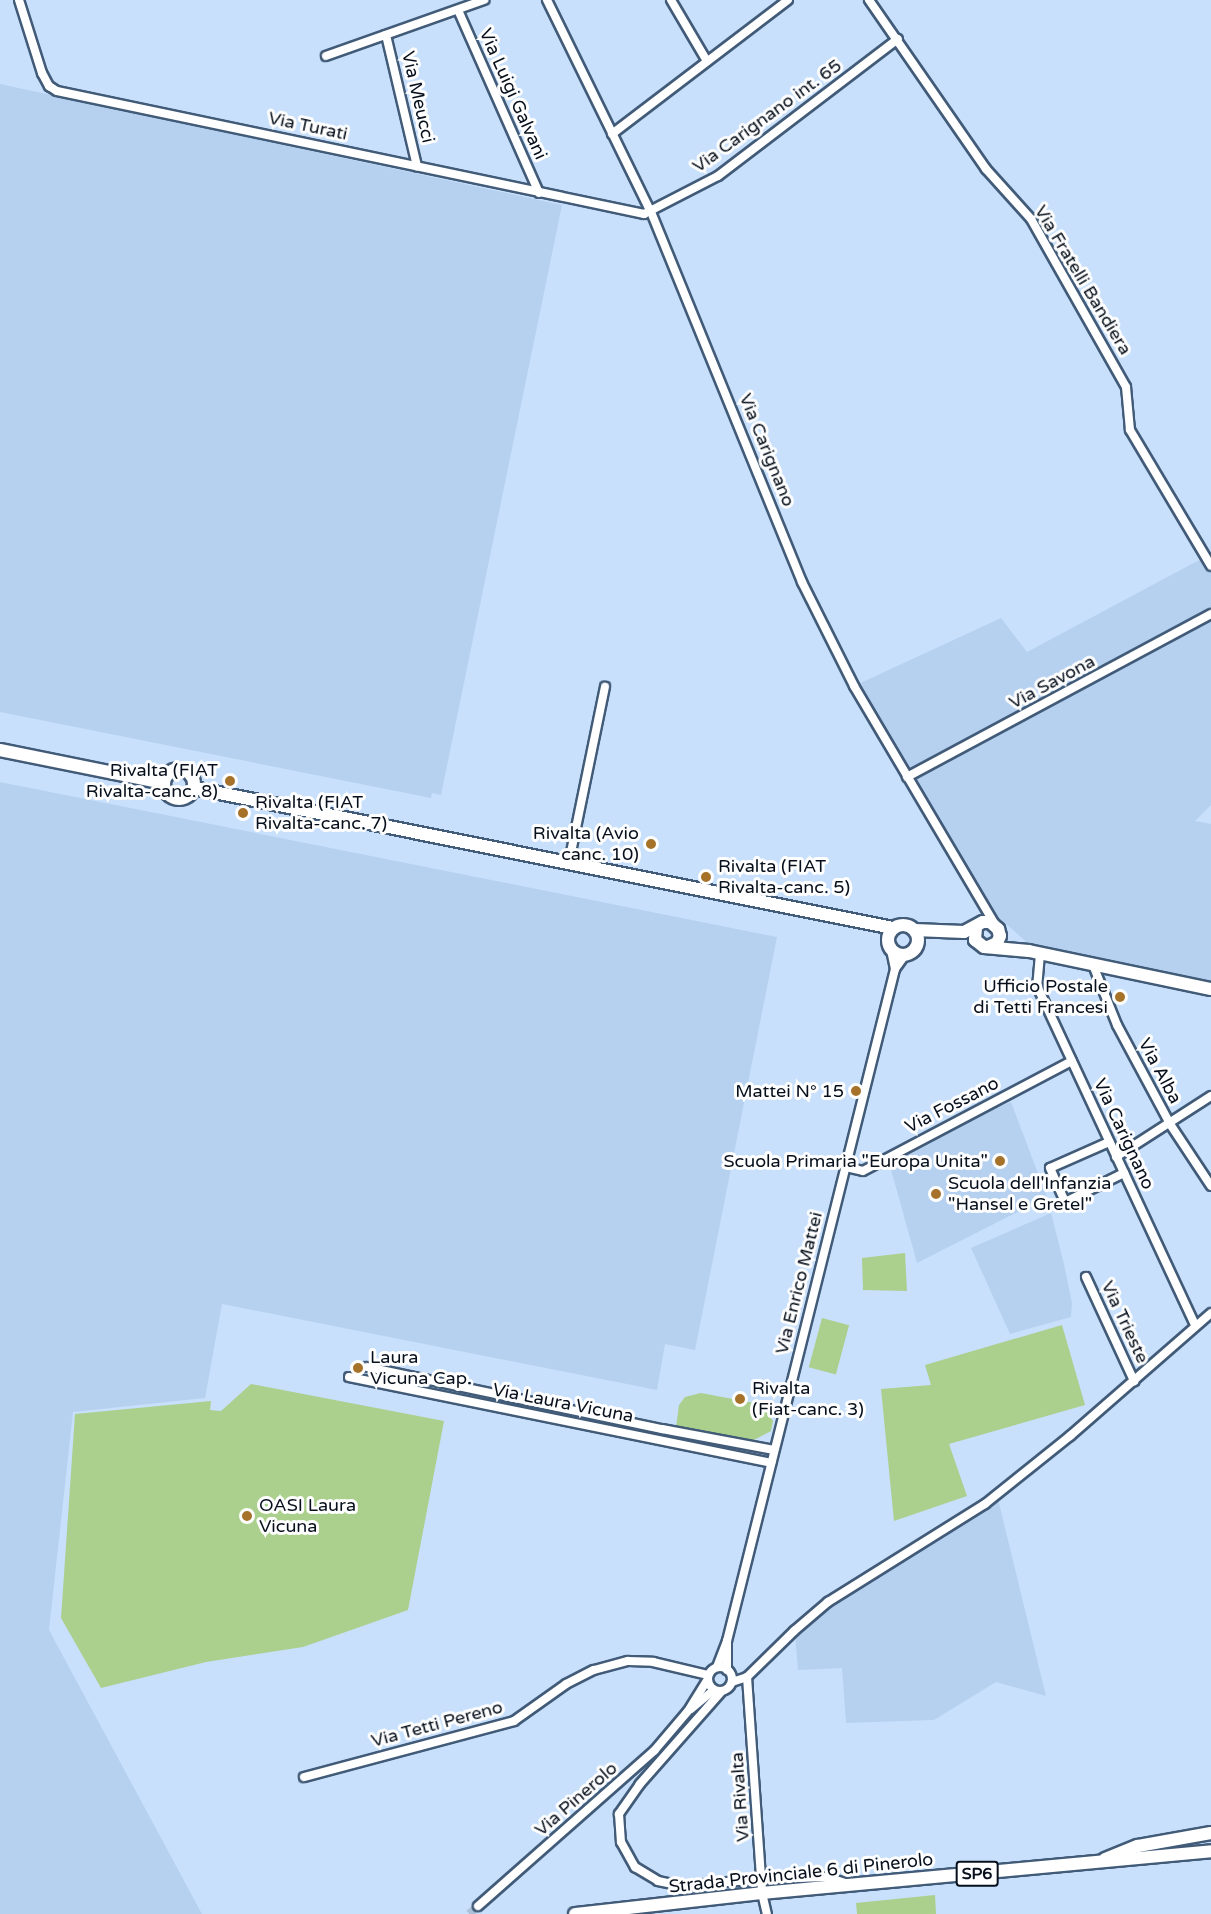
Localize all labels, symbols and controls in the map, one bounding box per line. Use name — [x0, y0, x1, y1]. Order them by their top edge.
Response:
street label: Via Luigi Galvani — [474, 25, 552, 163]
street label: Via Meucci — [397, 49, 439, 145]
street label: Via Carignano int. 65 — [688, 55, 846, 177]
street label: Via Turati — [266, 107, 350, 145]
street label: Via Fratelli Bandiera — [1030, 201, 1136, 359]
street label: Via Carignano — [735, 390, 799, 510]
street label: Via Savona — [1005, 650, 1099, 714]
place label: Rivalta (FIAT Rivalta-canc. 8) — [86, 760, 218, 802]
marker: Rivalta (FIAT Rivalta-canc. 8) — [223, 774, 237, 788]
place label: Rivalta (FIAT Rivalta-canc. 7) — [255, 792, 387, 834]
marker: Rivalta (FIAT Rivalta-canc. 7) — [236, 806, 250, 820]
place label: Rivalta (Avio canc. 10) — [533, 823, 639, 866]
marker: Rivalta (Avio canc. 10) — [644, 837, 658, 851]
place label: Rivalta (FIAT Rivalta-canc. 5) — [718, 856, 850, 898]
marker: Rivalta (FIAT Rivalta-canc. 5) — [699, 870, 713, 884]
place label: Ufficio Postale di Tetti Francesi — [973, 976, 1108, 1018]
marker: Ufficio Postale di Tetti Francesi — [1113, 990, 1127, 1004]
street label: Via Alba — [1134, 1035, 1186, 1107]
street label: Via Fossano — [902, 1072, 1002, 1138]
street label: Via Carignano — [1089, 1075, 1159, 1193]
place label: Mattei N° 15 — [735, 1080, 844, 1102]
marker: Mattei N° 15 — [849, 1084, 863, 1098]
place label: Scuola Primaria "Europa Unita" — [724, 1150, 988, 1172]
marker: Scuola Primaria "Europa Unita" — [993, 1154, 1007, 1168]
place label: Scuola dell'Infanzia "Hansel e Gretel" — [948, 1173, 1111, 1216]
marker: Scuola dell'Infanzia "Hansel e Gretel" — [929, 1187, 943, 1201]
street label: Via Enrico Mattei — [771, 1210, 827, 1356]
street label: Via Trieste — [1097, 1277, 1153, 1367]
place label: Laura Vicuna Cap. — [370, 1347, 472, 1390]
marker: Laura Vicuna Cap. — [351, 1361, 365, 1375]
place label: Rivalta (Fiat-canc. 3) — [752, 1378, 864, 1420]
street label: Via Laura Vicuna — [491, 1379, 635, 1427]
marker: Rivalta (Fiat-canc. 3) — [733, 1392, 747, 1406]
place label: OASI Laura Vicuna — [259, 1495, 356, 1538]
marker: OASI Laura Vicuna — [240, 1509, 254, 1523]
street label: Via Tetti Pereno — [369, 1696, 505, 1752]
street label: Via Rivalta — [726, 1751, 754, 1843]
street label: Via Pinerolo — [530, 1757, 622, 1841]
street label: Strada Provinciale 6 di Pinerolo — [668, 1848, 934, 1898]
road number: SP6 — [954, 1861, 1000, 1887]

